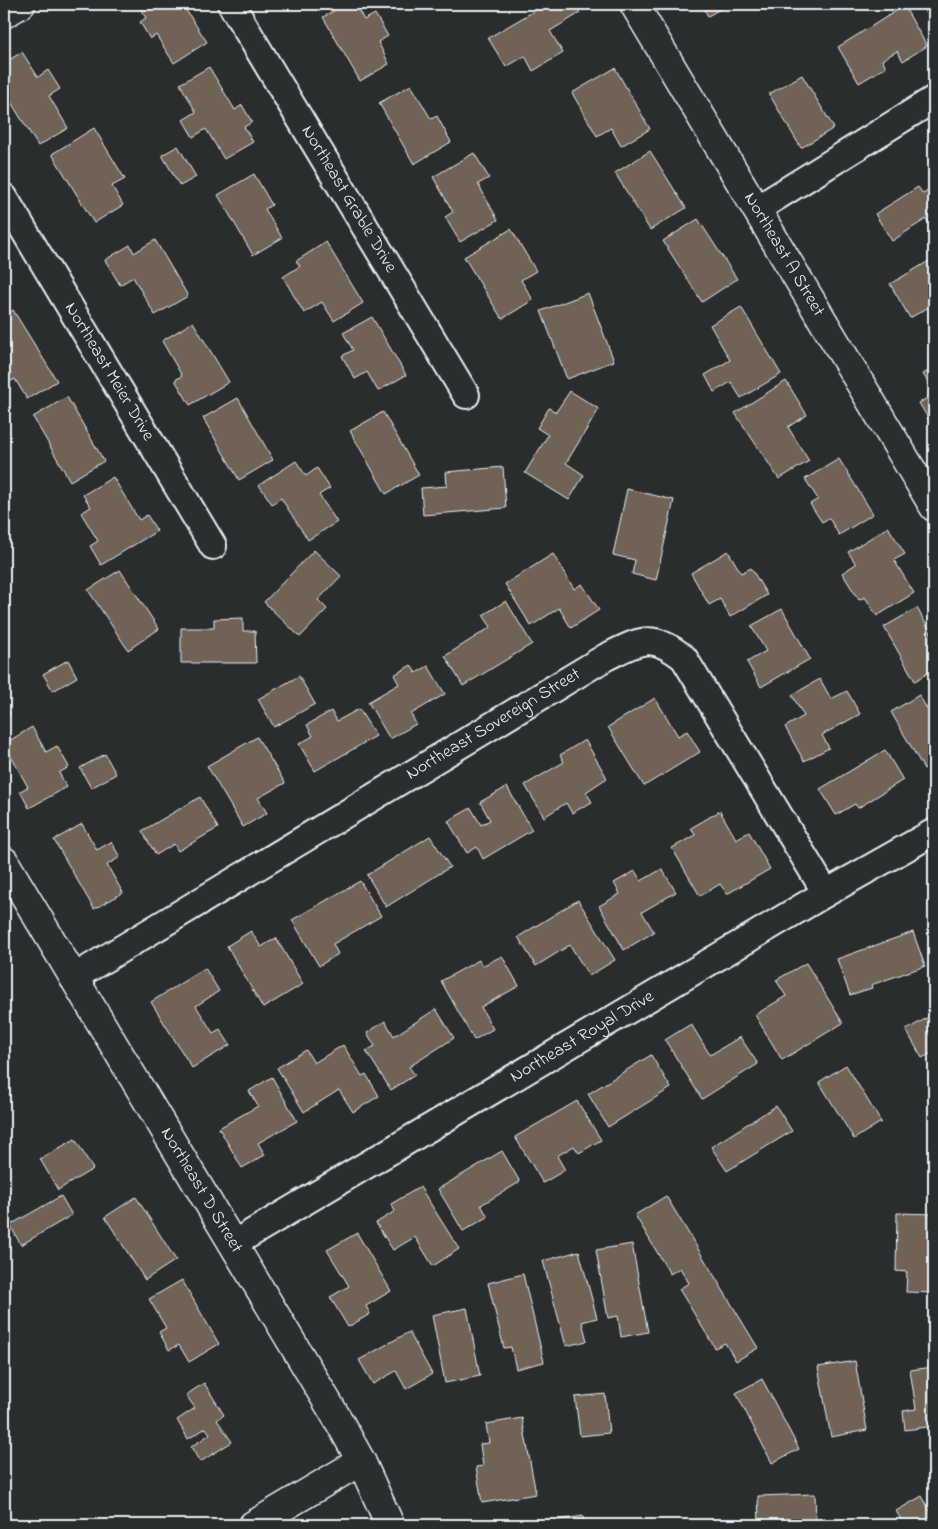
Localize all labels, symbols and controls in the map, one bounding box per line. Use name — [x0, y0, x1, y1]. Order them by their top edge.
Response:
street label: Northeast Grable Drive — [294, 121, 403, 279]
street label: Northeast A Street — [736, 188, 831, 322]
street label: Northeast Meier Drive — [57, 298, 161, 447]
street label: Northeast Sovereign Street — [401, 662, 586, 787]
street label: Northeast Royal Drive — [505, 984, 660, 1090]
street label: Northeast D Street — [153, 1123, 249, 1258]

